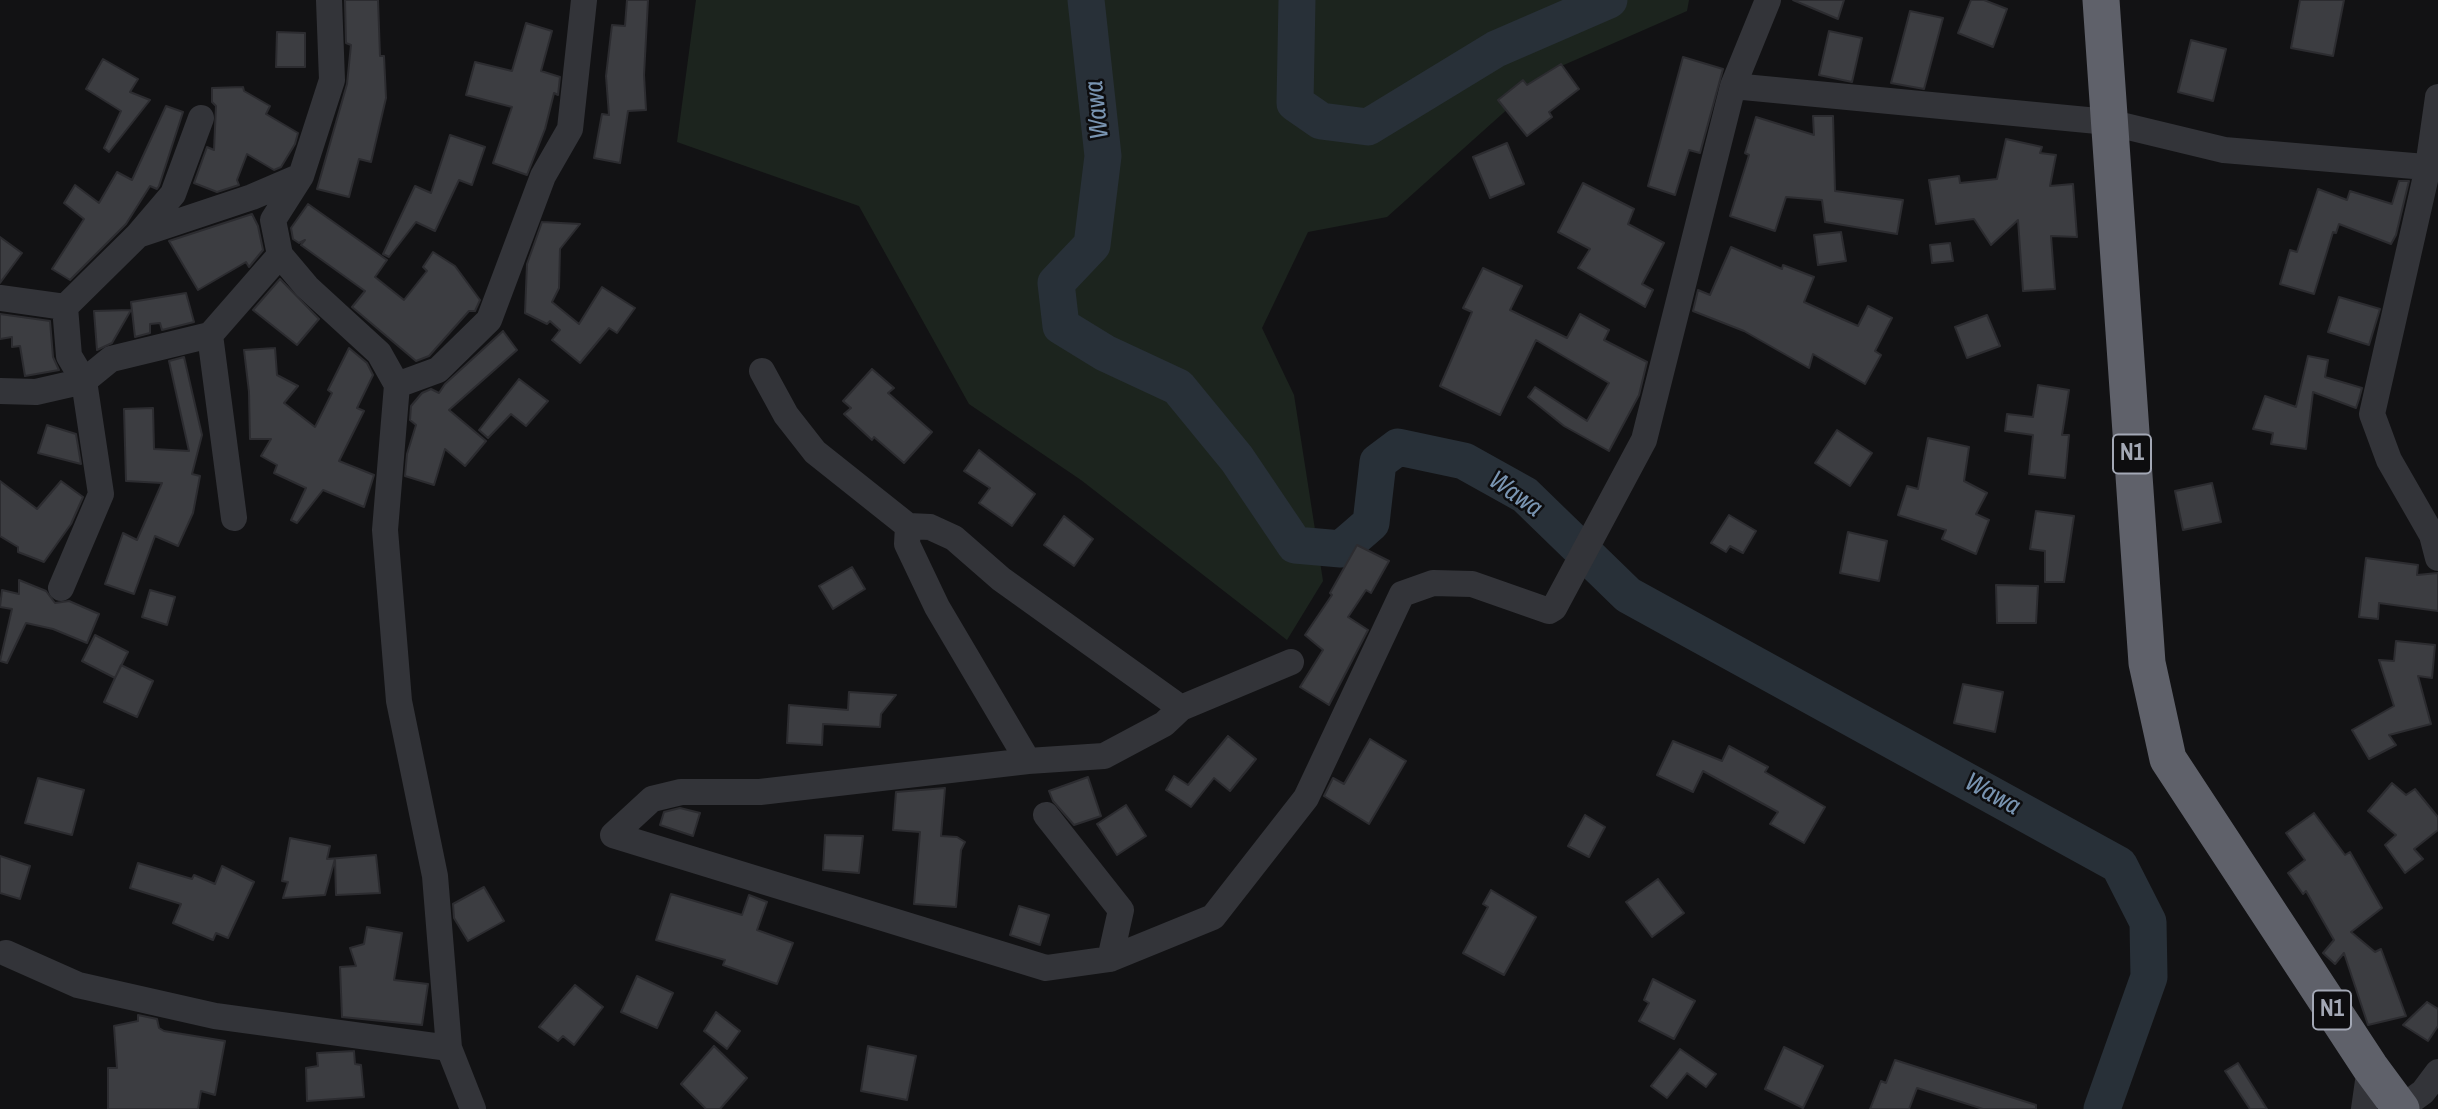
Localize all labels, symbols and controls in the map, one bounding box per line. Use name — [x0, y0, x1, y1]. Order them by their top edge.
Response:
water label: Wawa — [1079, 79, 1117, 141]
road number: N1 — [2113, 435, 2151, 474]
water label: Wawa — [1482, 465, 1548, 525]
water label: Wawa — [1959, 767, 2025, 823]
road number: N1 — [2313, 990, 2351, 1030]

